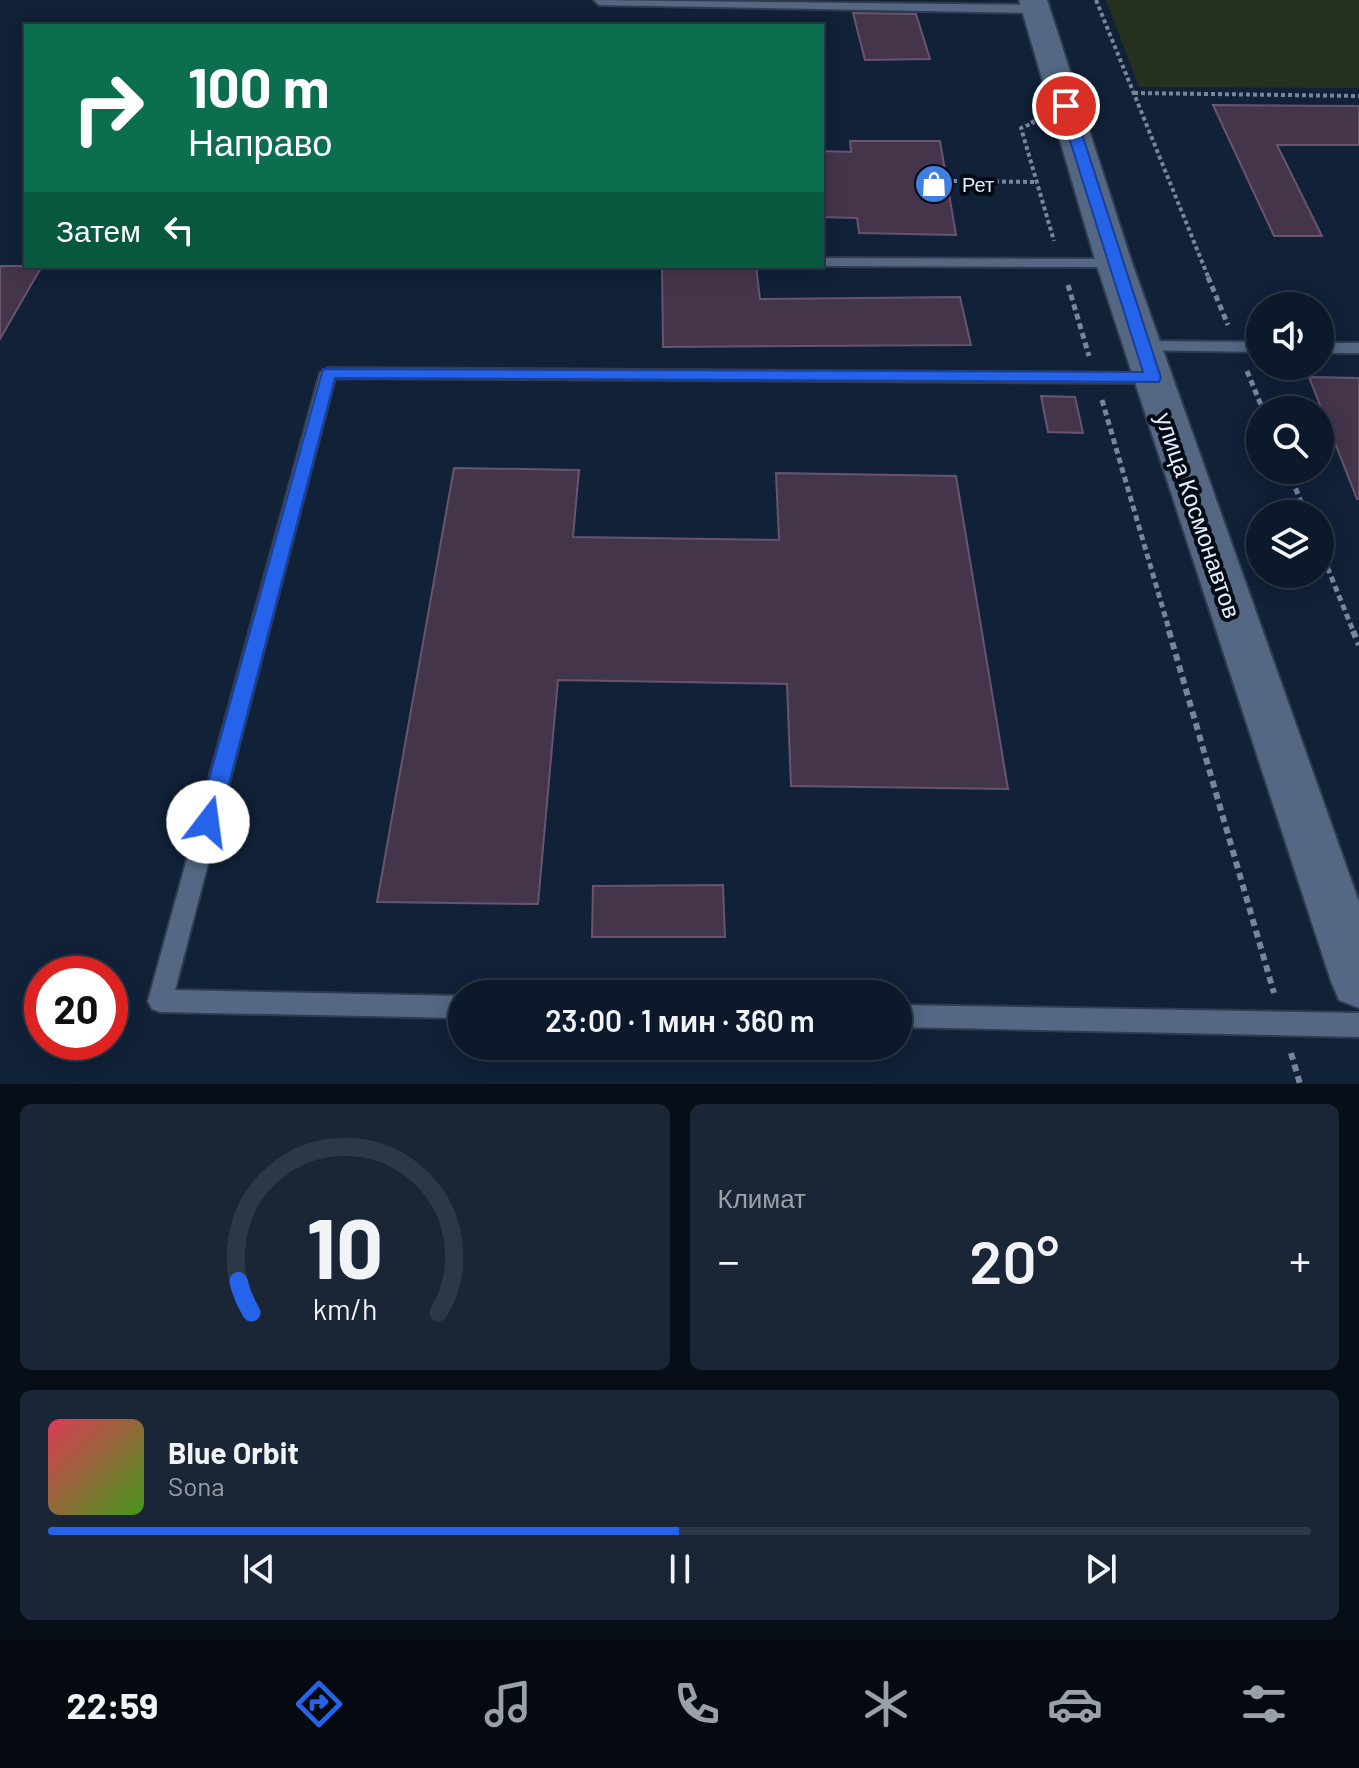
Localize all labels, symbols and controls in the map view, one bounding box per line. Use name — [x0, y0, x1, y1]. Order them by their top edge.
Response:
text: 100 m — [188, 52, 330, 119]
icon: right — [56, 56, 160, 160]
pin — [1032, 72, 1100, 140]
icon: arrive — [1044, 84, 1088, 128]
text: Направо — [188, 120, 332, 163]
shop icon: Рет — [913, 163, 955, 205]
place label: Рет — [962, 172, 994, 196]
icon: left — [157, 208, 201, 252]
text: Затем — [56, 212, 141, 248]
map controls — [1246, 292, 1334, 588]
button: sound — [1246, 292, 1334, 380]
button: search — [1246, 396, 1334, 484]
street label: улица Космонавтов — [1150, 408, 1248, 622]
button: layers — [1246, 500, 1334, 588]
position arrow — [166, 780, 250, 864]
speed limit sign: 20 — [24, 956, 128, 1060]
text: 23:00 · 1 мин · 360 m — [545, 1002, 815, 1038]
text: Климат — [718, 1182, 806, 1213]
text: 10 — [306, 1196, 383, 1296]
text: 20° — [969, 1224, 1059, 1296]
text: − — [718, 1233, 740, 1286]
text: + — [1289, 1233, 1311, 1286]
text: km/h — [312, 1291, 377, 1326]
text: Blue Orbit — [168, 1434, 299, 1470]
text: Sona — [168, 1470, 225, 1501]
icon: previous — [237, 1547, 281, 1591]
icon: pause — [658, 1547, 702, 1591]
icon: next — [1079, 1547, 1123, 1591]
icon: directions — [291, 1676, 347, 1732]
icon: music — [480, 1676, 536, 1732]
icon: phone — [669, 1676, 725, 1732]
icon: climate — [858, 1676, 914, 1732]
icon: car — [1047, 1676, 1103, 1732]
icon: filters — [1236, 1676, 1292, 1732]
text: 22:59 — [67, 1683, 158, 1726]

